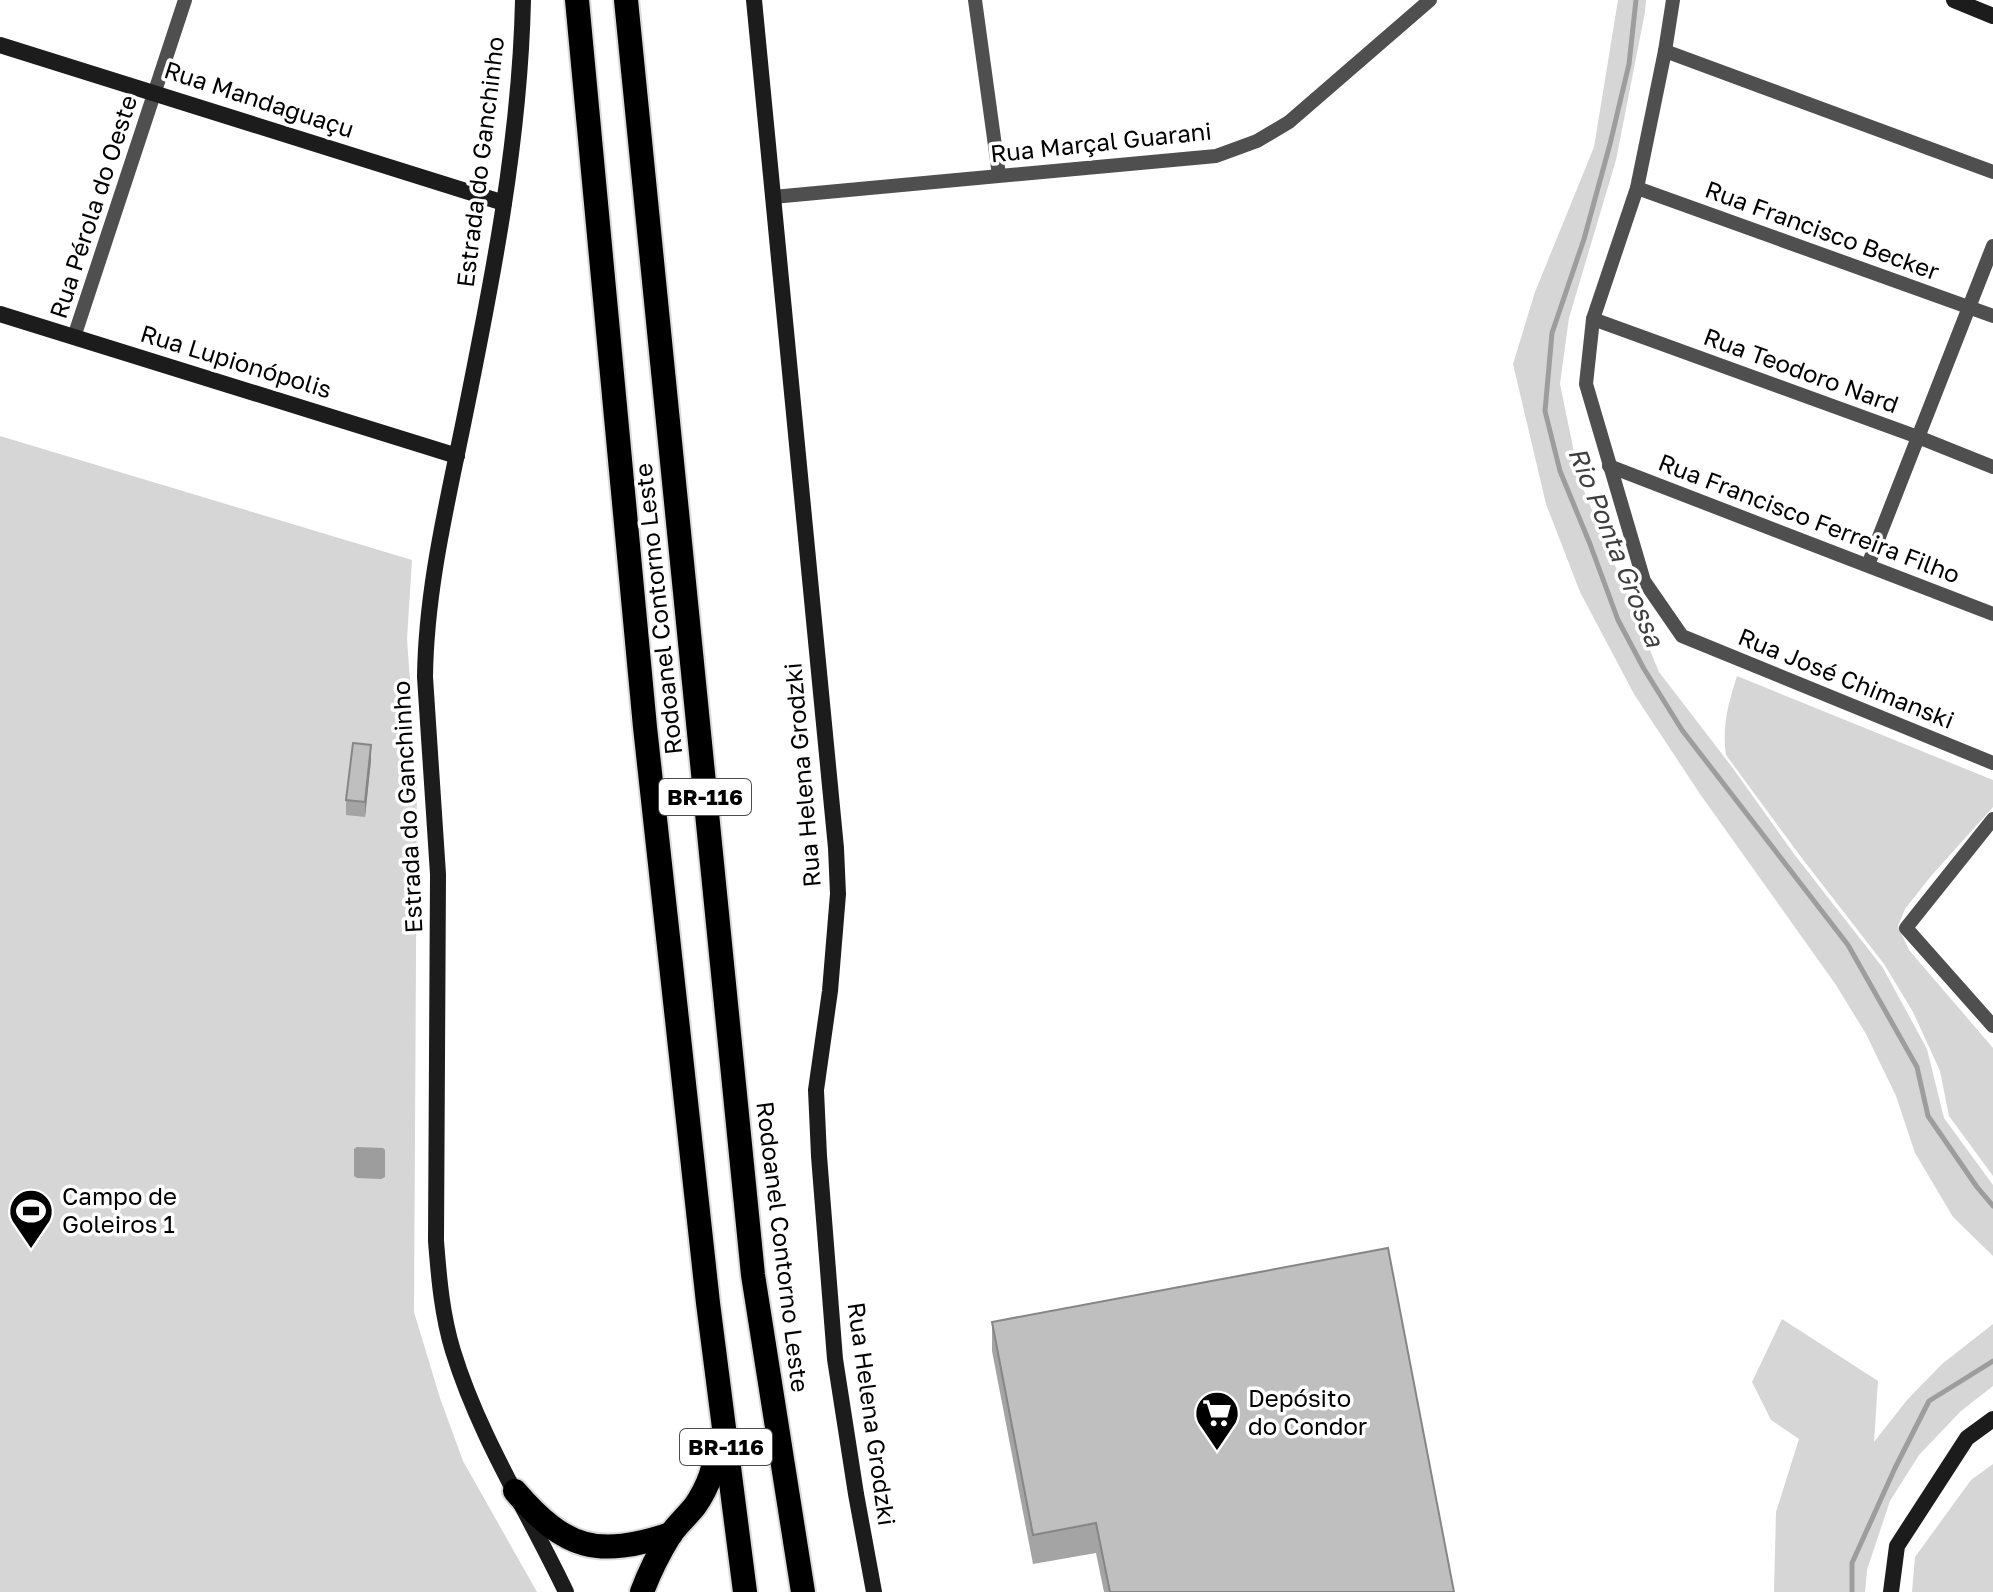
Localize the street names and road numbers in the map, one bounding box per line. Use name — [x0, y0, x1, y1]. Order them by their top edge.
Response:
street label: Estrada do Ganchinho — [450, 35, 509, 289]
street label: Rua Mandaguaçu — [161, 54, 358, 143]
street label: Rua Pérola do Oeste — [43, 91, 142, 322]
street label: Rua Marçal Guarani — [989, 115, 1213, 168]
street label: Rua Francisco Becker — [1702, 174, 1943, 285]
street label: Rua Lupionópolis — [137, 318, 336, 403]
street label: Rua Teodoro Nard — [1700, 321, 1903, 418]
street label: Rua Francisco Ferreira Filho — [1655, 447, 1964, 589]
street label: Rodoanel Contorno Leste — [628, 462, 687, 756]
street label: Rua José Chimanski — [1734, 621, 1959, 734]
street label: Rua Helena Grodzki — [777, 662, 826, 889]
street label: Estrada do Ganchinho — [385, 680, 428, 934]
road number: BR-116 — [659, 779, 751, 815]
street label: Rodoanel Contorno Leste — [751, 1100, 816, 1394]
street label: Rua Helena Grodzki — [842, 1300, 903, 1527]
road number: BR-116 — [680, 1429, 772, 1465]

